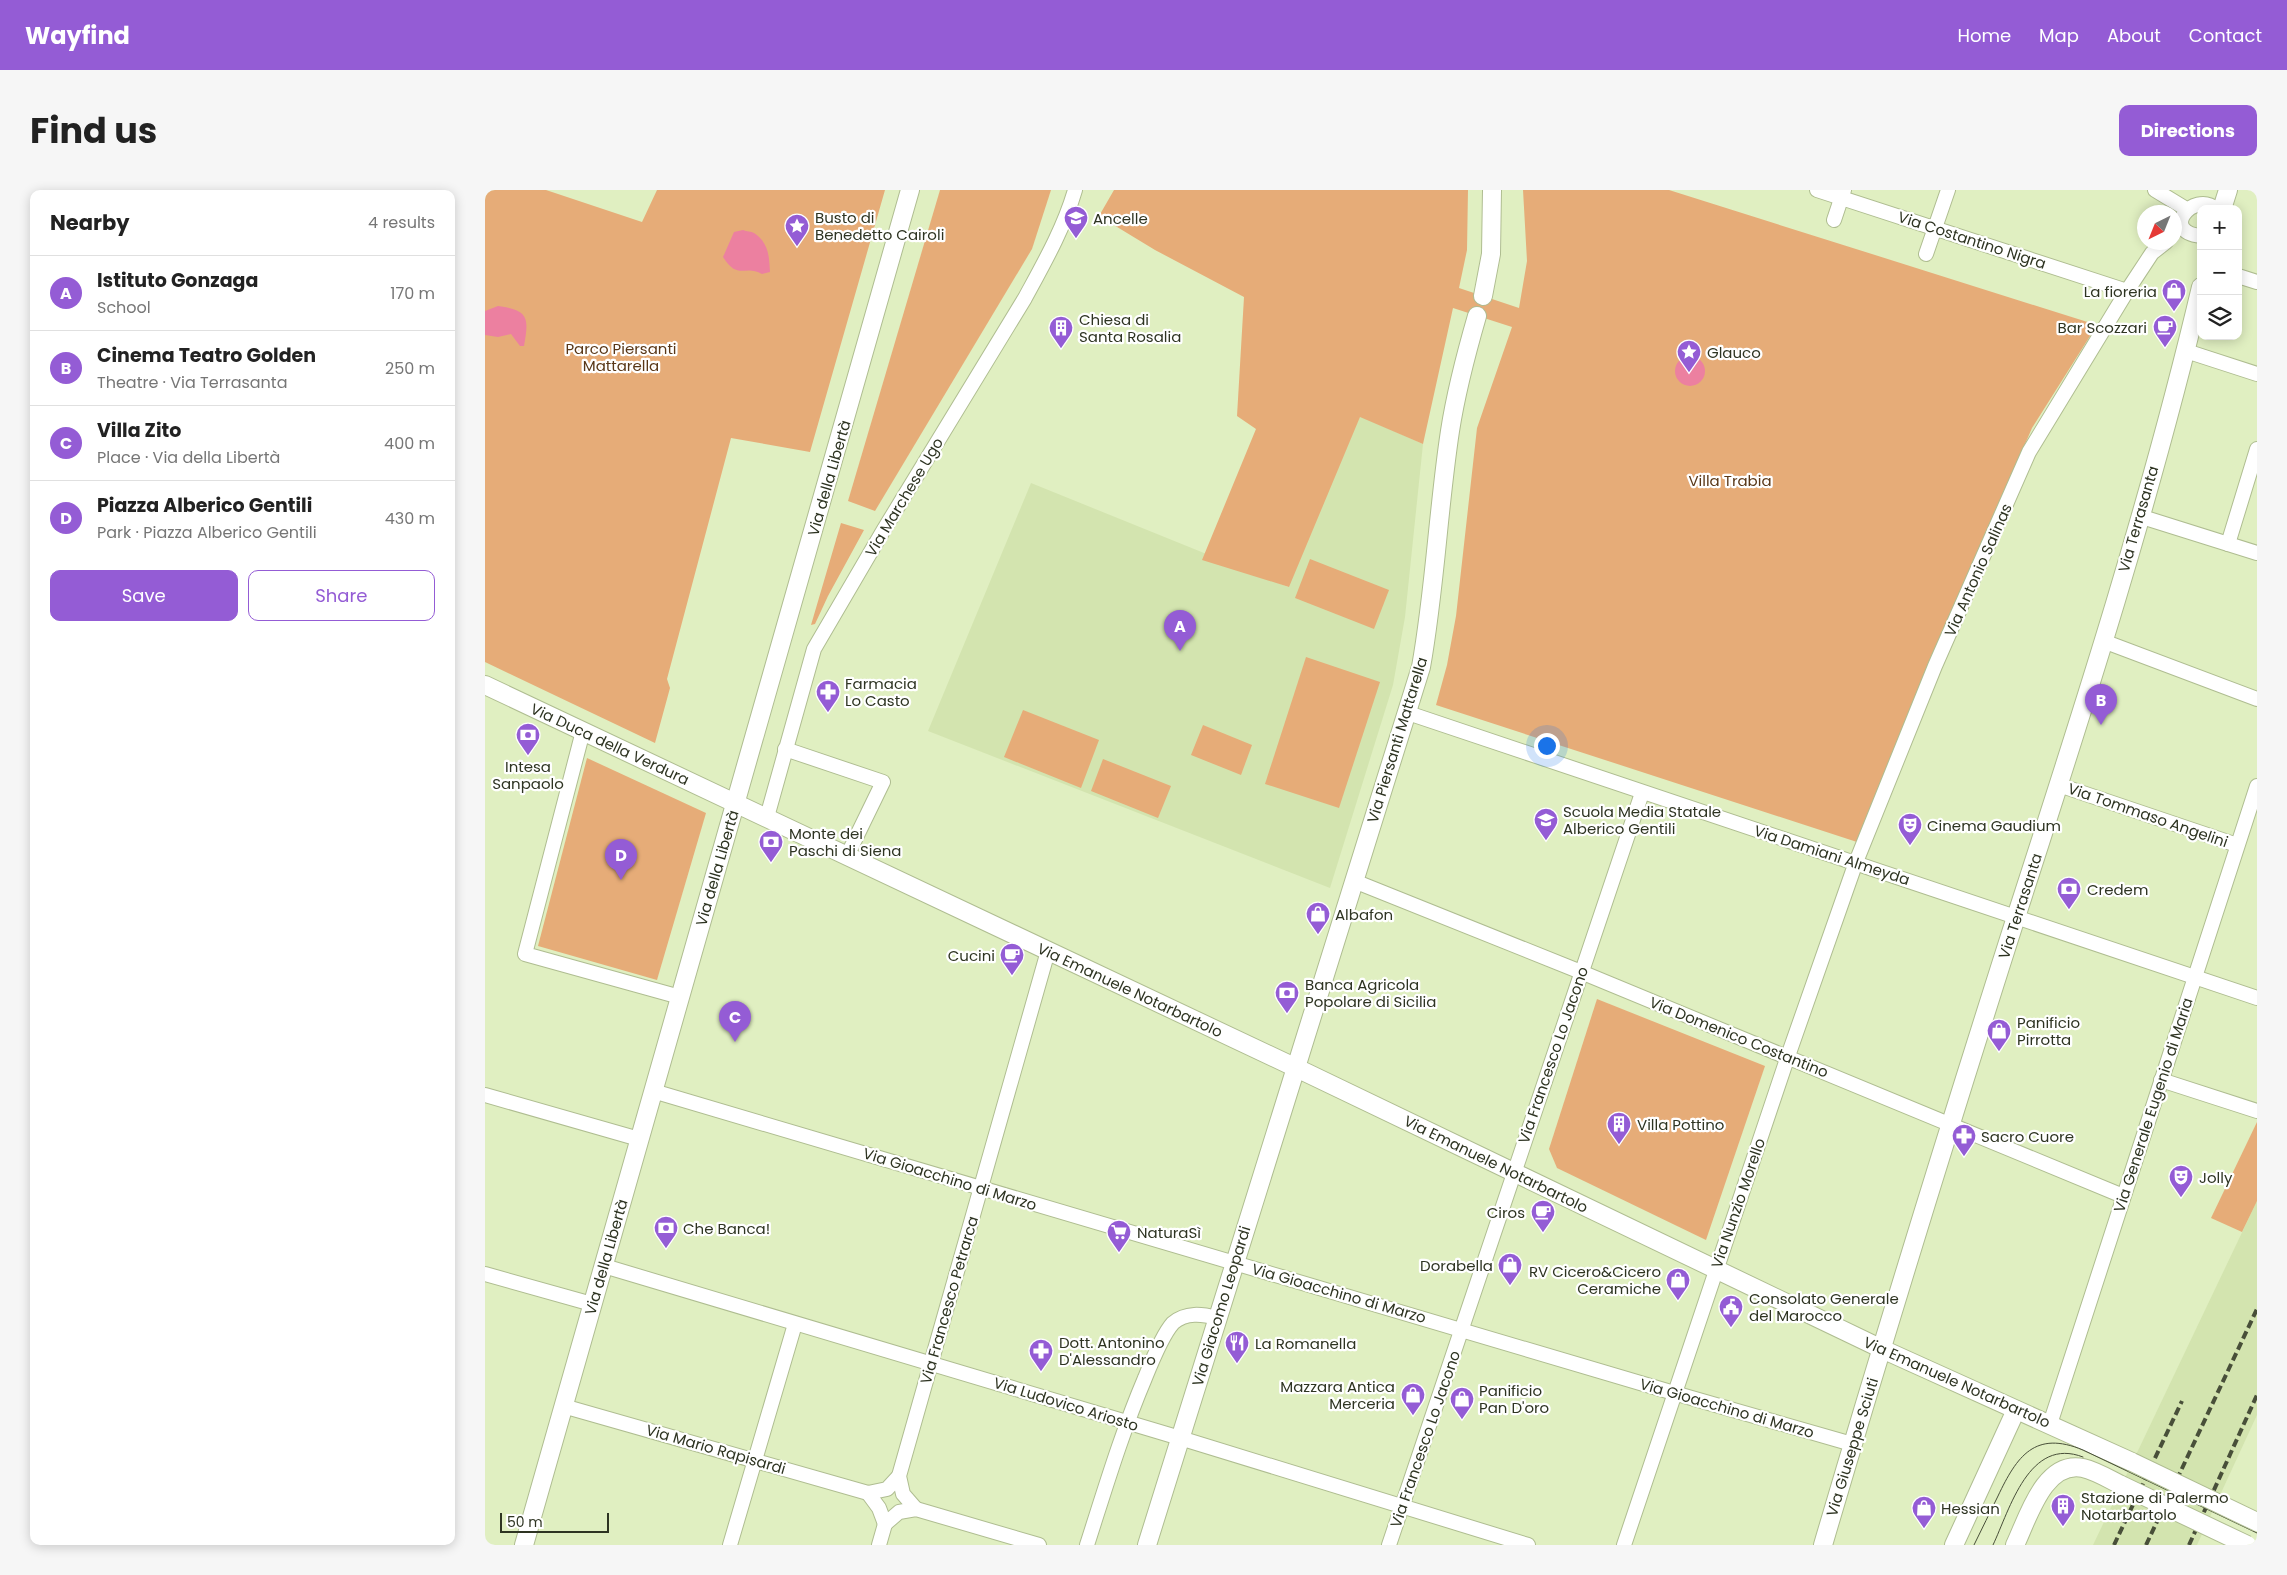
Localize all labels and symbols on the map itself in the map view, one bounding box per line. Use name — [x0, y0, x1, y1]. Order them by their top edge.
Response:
school or university icon: Ancelle — [1063, 205, 1089, 239]
north arrow — [2137, 205, 2182, 250]
street label: Via Costantino Nigra — [1895, 206, 2049, 274]
place label: Busto di Benedetto Cairoli — [815, 207, 944, 245]
place label: Ancelle — [1093, 208, 1148, 229]
place icon: Busto di Benedetto Cairoli — [784, 213, 810, 247]
shop icon: La fioreria — [2161, 278, 2187, 312]
place label: La fioreria — [2084, 281, 2157, 302]
place label: Chiesa di Santa Rosalia — [1079, 309, 1181, 347]
cafe icon: Bar Scozzari — [2152, 314, 2178, 348]
building icon: Chiesa di Santa Rosalia — [1048, 315, 1074, 349]
place label: Bar Scozzari — [2057, 317, 2147, 338]
park label: Parco Piersanti Mattarella — [565, 338, 677, 376]
place icon: Glauco — [1676, 339, 1702, 373]
place label: Glauco — [1707, 342, 1761, 363]
street label: Via della Libertà — [802, 418, 856, 538]
street label: Via Marchese Ugo — [860, 433, 948, 561]
street label: Via Terrasanta — [2113, 463, 2163, 575]
park label: Villa Trabia — [1688, 470, 1772, 491]
street label: Via Antonio Salinas — [1939, 500, 2017, 640]
pin: A — [1164, 610, 1196, 651]
street label: Via Piersanti Mattarella — [1362, 654, 1432, 826]
place label: Farmacia Lo Casto — [845, 673, 917, 711]
pharmacy icon: Farmacia Lo Casto — [815, 679, 841, 713]
pin: B — [2085, 684, 2117, 725]
street label: Via Duca della Verdura — [527, 698, 693, 790]
bank icon: Intesa Sanpaolo — [515, 722, 541, 756]
your location — [1534, 733, 1560, 759]
place label: Intesa Sanpaolo — [492, 756, 564, 794]
street label: Via Tommaso Angelini — [2065, 778, 2231, 852]
place label: Scuola Media Statale Alberico Gentili — [1563, 801, 1721, 839]
school or university icon: Scuola Media Statale Alberico Gentili — [1533, 807, 1559, 841]
street label: Via della Libertà — [690, 808, 744, 928]
theatre icon: Cinema Gaudium — [1897, 812, 1923, 846]
place label: Cinema Gaudium — [1927, 815, 2061, 836]
street label: Via Damiani Almeyda — [1751, 820, 1913, 890]
place label: Monte dei Paschi di Siena — [789, 823, 901, 861]
bank icon: Monte dei Paschi di Siena — [758, 829, 784, 863]
pin: D — [605, 839, 637, 880]
street label: Via Terrasanta — [1993, 850, 2047, 962]
bank icon: Credem — [2056, 876, 2082, 910]
place label: Credem — [2087, 879, 2148, 900]
shop icon: Albafon — [1305, 901, 1331, 935]
place label: Albafon — [1335, 904, 1393, 925]
street label: Via Emanuele Notarbartolo — [1034, 938, 1226, 1042]
cafe icon: Cucini — [999, 942, 1025, 976]
place label: Cucini — [948, 945, 995, 966]
street label: Via Francesco Lo Jacono — [1513, 964, 1593, 1146]
place label: Banca Agricola Popolare di Sicilia — [1305, 974, 1436, 1012]
bank icon: Banca Agricola Popolare di Sicilia — [1274, 980, 1300, 1014]
street label: Via Domenico Costantino — [1646, 991, 1832, 1083]
street label: Via Generale Eugenio di Maria — [2108, 995, 2198, 1215]
pin: C — [719, 1001, 751, 1042]
place label: Panificio Pirrotta — [2017, 1012, 2080, 1050]
shop icon: Panificio Pirrotta — [1986, 1018, 2012, 1052]
street label: Via Emanuele Notarbartolo — [1400, 1110, 1592, 1218]
building icon: Villa Pottino — [1606, 1111, 1632, 1145]
place label: Villa Pottino — [1637, 1114, 1724, 1135]
pharmacy icon: Sacro Cuore — [1951, 1123, 1977, 1157]
place label: Sacro Cuore — [1981, 1126, 2074, 1147]
street label: Via Nunzio Morello — [1706, 1135, 1770, 1271]
street label: Via Gioacchino di Marzo — [861, 1143, 1039, 1215]
theatre icon: Jolly — [2168, 1164, 2194, 1198]
place label: Jolly — [2199, 1167, 2233, 1188]
street label: Via della Libertà — [579, 1197, 633, 1317]
cafe icon: Ciros — [1530, 1199, 1556, 1233]
place label: Ciros — [1487, 1202, 1525, 1223]
street label: Via Francesco Petrarca — [915, 1214, 983, 1386]
bank icon: Che Banca! — [653, 1215, 679, 1249]
place label: Che Banca! — [683, 1218, 770, 1239]
supermarket icon: NaturaSì — [1106, 1219, 1132, 1253]
place label: NaturaSì — [1137, 1222, 1201, 1243]
street label: Via Giacomo Leopardi — [1187, 1223, 1255, 1389]
shop icon: Dorabella — [1497, 1252, 1523, 1286]
place label: Dorabella — [1420, 1255, 1493, 1276]
street label: Via Gioacchino di Marzo — [1249, 1258, 1429, 1328]
place label: RV Cicero&Cicero Ceramiche — [1529, 1261, 1661, 1299]
shop icon: RV Cicero&Cicero Ceramiche — [1665, 1267, 1691, 1301]
place label: Consolato Generale del Marocco — [1749, 1288, 1899, 1326]
public building icon: Consolato Generale del Marocco — [1718, 1294, 1744, 1328]
restaurant icon: La Romanella — [1224, 1330, 1250, 1364]
street label: Via Emanuele Notarbartolo — [1860, 1331, 2054, 1433]
place label: Dott. Antonino D'Alessandro — [1059, 1332, 1165, 1370]
place label: La Romanella — [1255, 1333, 1356, 1354]
pharmacy icon: Dott. Antonino D'Alessandro — [1028, 1338, 1054, 1372]
street label: Via Francesco Lo Jacono — [1385, 1348, 1465, 1530]
street label: Via Ludovico Ariosto — [991, 1372, 1141, 1436]
street label: Via Gioacchino di Marzo — [1637, 1373, 1817, 1443]
street label: Via Giuseppe Sciuti — [1821, 1375, 1883, 1519]
place label: Mazzara Antica Merceria — [1280, 1376, 1395, 1414]
place label: Panificio Pan D'oro — [1479, 1380, 1549, 1418]
shop icon: Mazzara Antica Merceria — [1400, 1382, 1426, 1416]
shop icon: Panificio Pan D'oro — [1449, 1386, 1475, 1420]
street label: Via Mario Rapisardi — [644, 1419, 788, 1479]
place label: Stazione di Palermo Notarbartolo — [2081, 1487, 2229, 1525]
building icon: Stazione di Palermo Notarbartolo — [2050, 1493, 2076, 1527]
shop icon: Hessian — [1911, 1495, 1937, 1529]
place label: Hessian — [1941, 1498, 2000, 1519]
scale bar — [500, 1510, 609, 1533]

